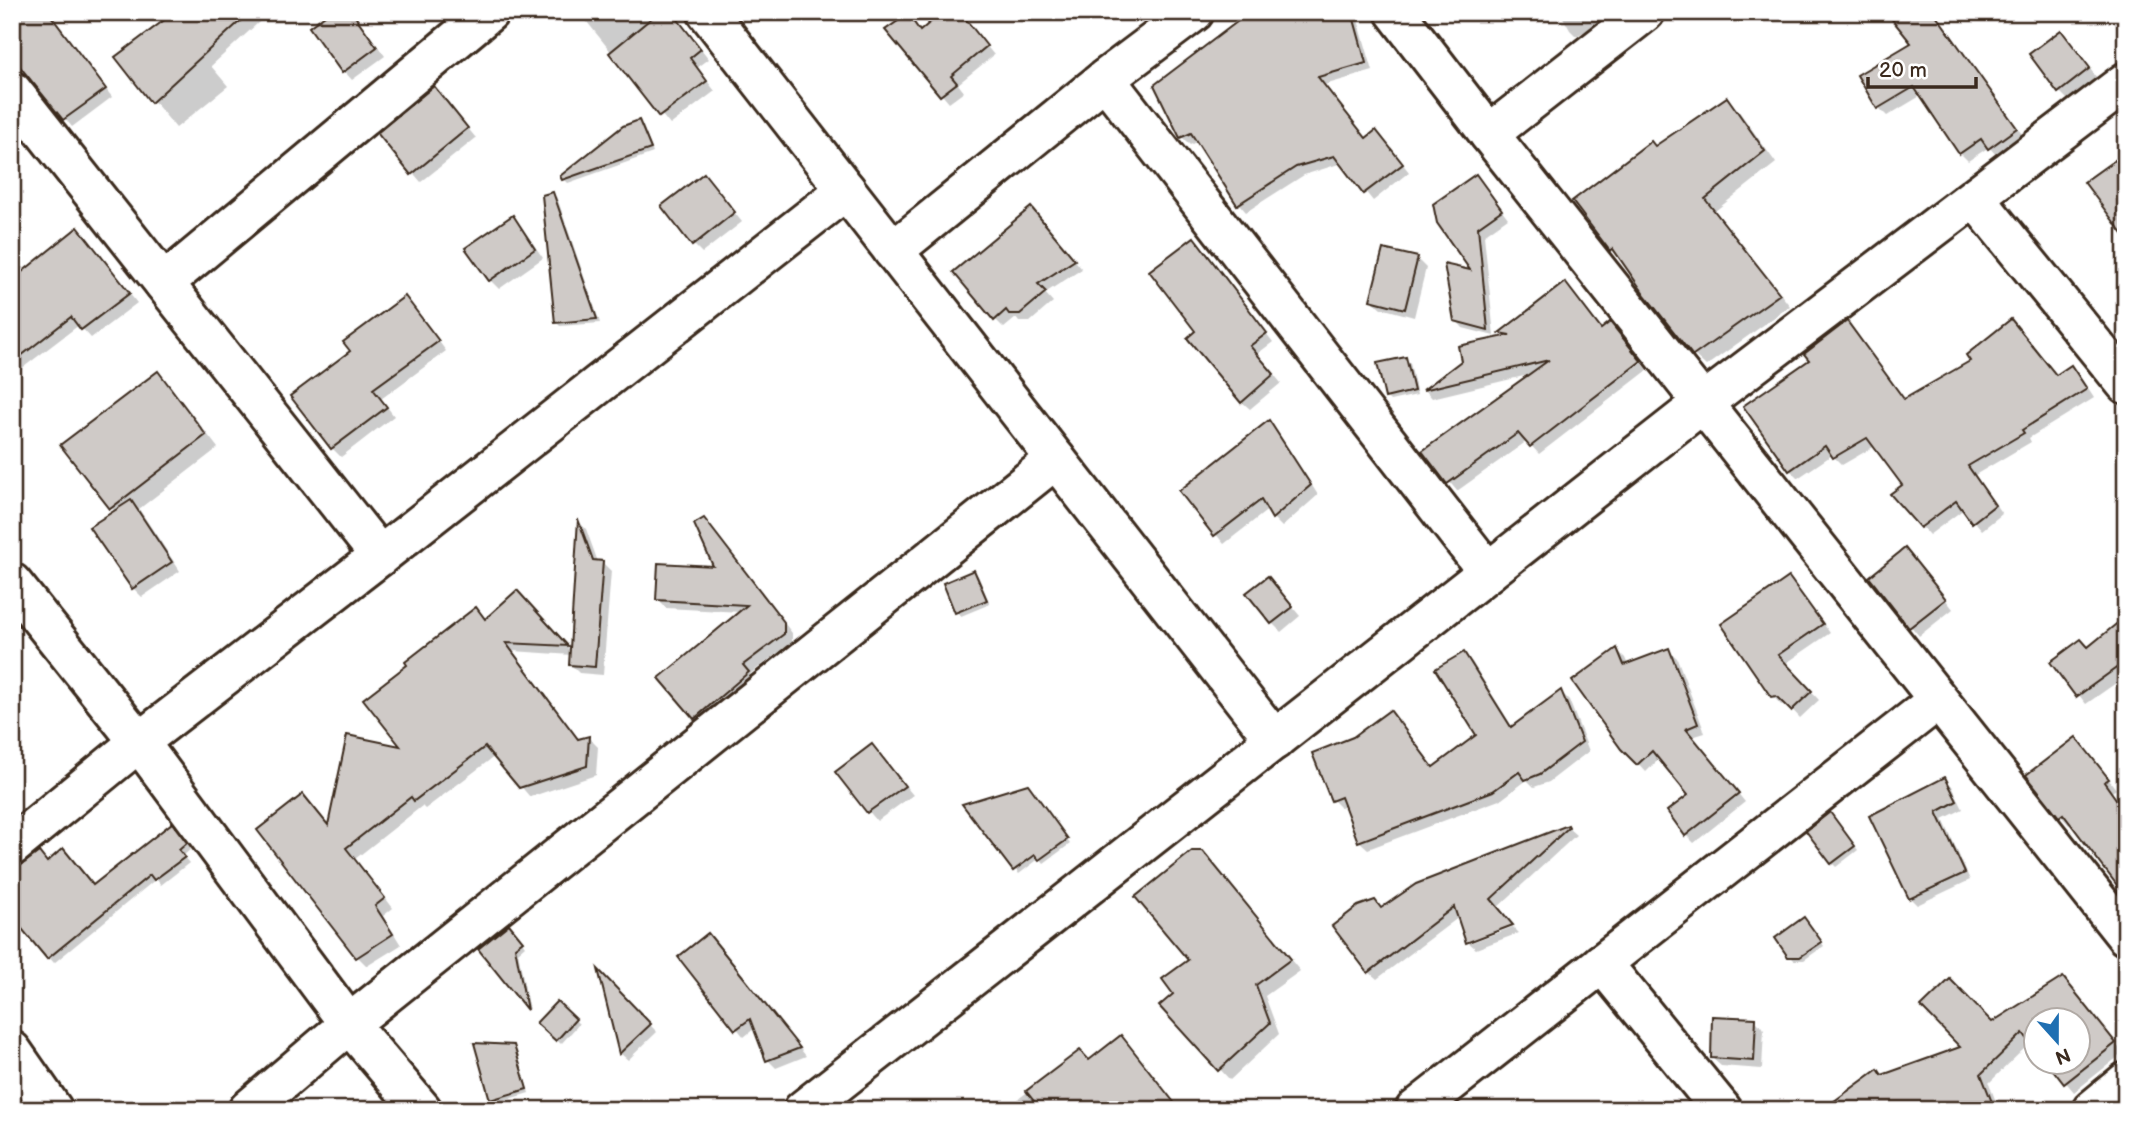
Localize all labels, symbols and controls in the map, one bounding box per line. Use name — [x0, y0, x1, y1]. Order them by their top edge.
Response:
scale bar — [1868, 46, 1977, 90]
text: 20 m — [1879, 58, 1927, 83]
north arrow — [2022, 1006, 2092, 1076]
text: N — [2052, 1042, 2073, 1069]

